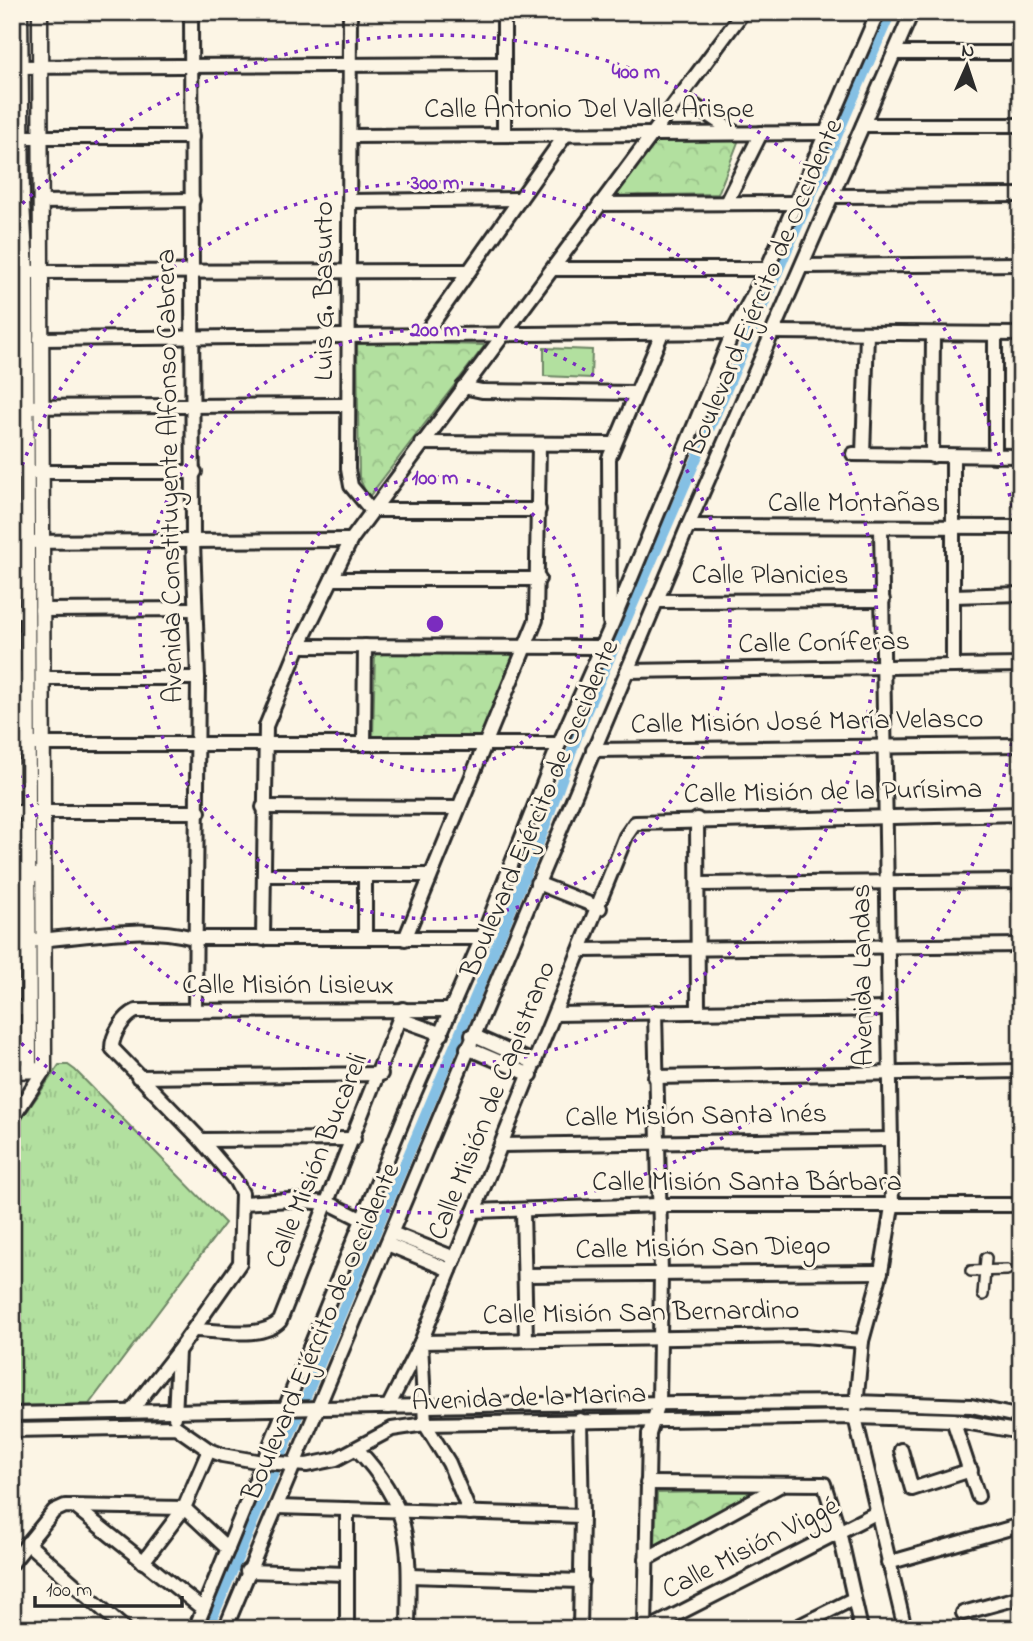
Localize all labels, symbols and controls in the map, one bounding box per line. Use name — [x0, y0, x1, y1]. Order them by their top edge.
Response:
north arrow — [932, 32, 1002, 102]
text: N — [961, 38, 975, 65]
text: 400 m — [612, 58, 660, 88]
street label: Calle Antonio Del Valle Arispe — [424, 90, 754, 131]
street label: Boulevard Ejército de Occidente — [675, 112, 855, 464]
text: 300 m — [410, 169, 459, 199]
street label: Luis G. Basurto — [305, 201, 346, 381]
street label: Avenida Constituyente Alfonso Cabrera — [147, 248, 195, 704]
text: 200 m — [409, 316, 460, 346]
text: 100 m — [412, 464, 458, 494]
street label: Calle Montañas — [768, 484, 940, 525]
street label: Calle Planicies — [692, 556, 848, 597]
centre of rings — [423, 612, 447, 636]
street label: Calle Coníferas — [738, 622, 910, 666]
street label: Boulevard Ejército de Occidente — [451, 633, 631, 985]
street label: Calle Misión José María Velasco — [630, 699, 984, 747]
street label: Calle Misión de la Purísima — [683, 770, 983, 816]
street label: Avenida Landas — [842, 883, 886, 1067]
street label: Calle Misión de Capistrano — [418, 955, 568, 1247]
street label: Calle Misión Lisieux — [182, 966, 394, 1007]
street label: Calle Misión Bucareli — [256, 1047, 380, 1275]
street label: Calle Misión Santa Inés — [565, 1094, 827, 1140]
street label: Boulevard Ejército de Occidente — [232, 1156, 412, 1508]
street label: Calle Misión Santa Bárbara — [592, 1163, 902, 1204]
street label: Calle Misión San Diego — [575, 1226, 831, 1272]
street label: Calle Misión San Bernardino — [482, 1291, 800, 1337]
street label: Avenida de la Marina — [411, 1374, 647, 1424]
street label: Calle Misión Viggé — [655, 1487, 847, 1611]
scale bar — [35, 1564, 182, 1608]
text: 100 m — [46, 1576, 92, 1606]

